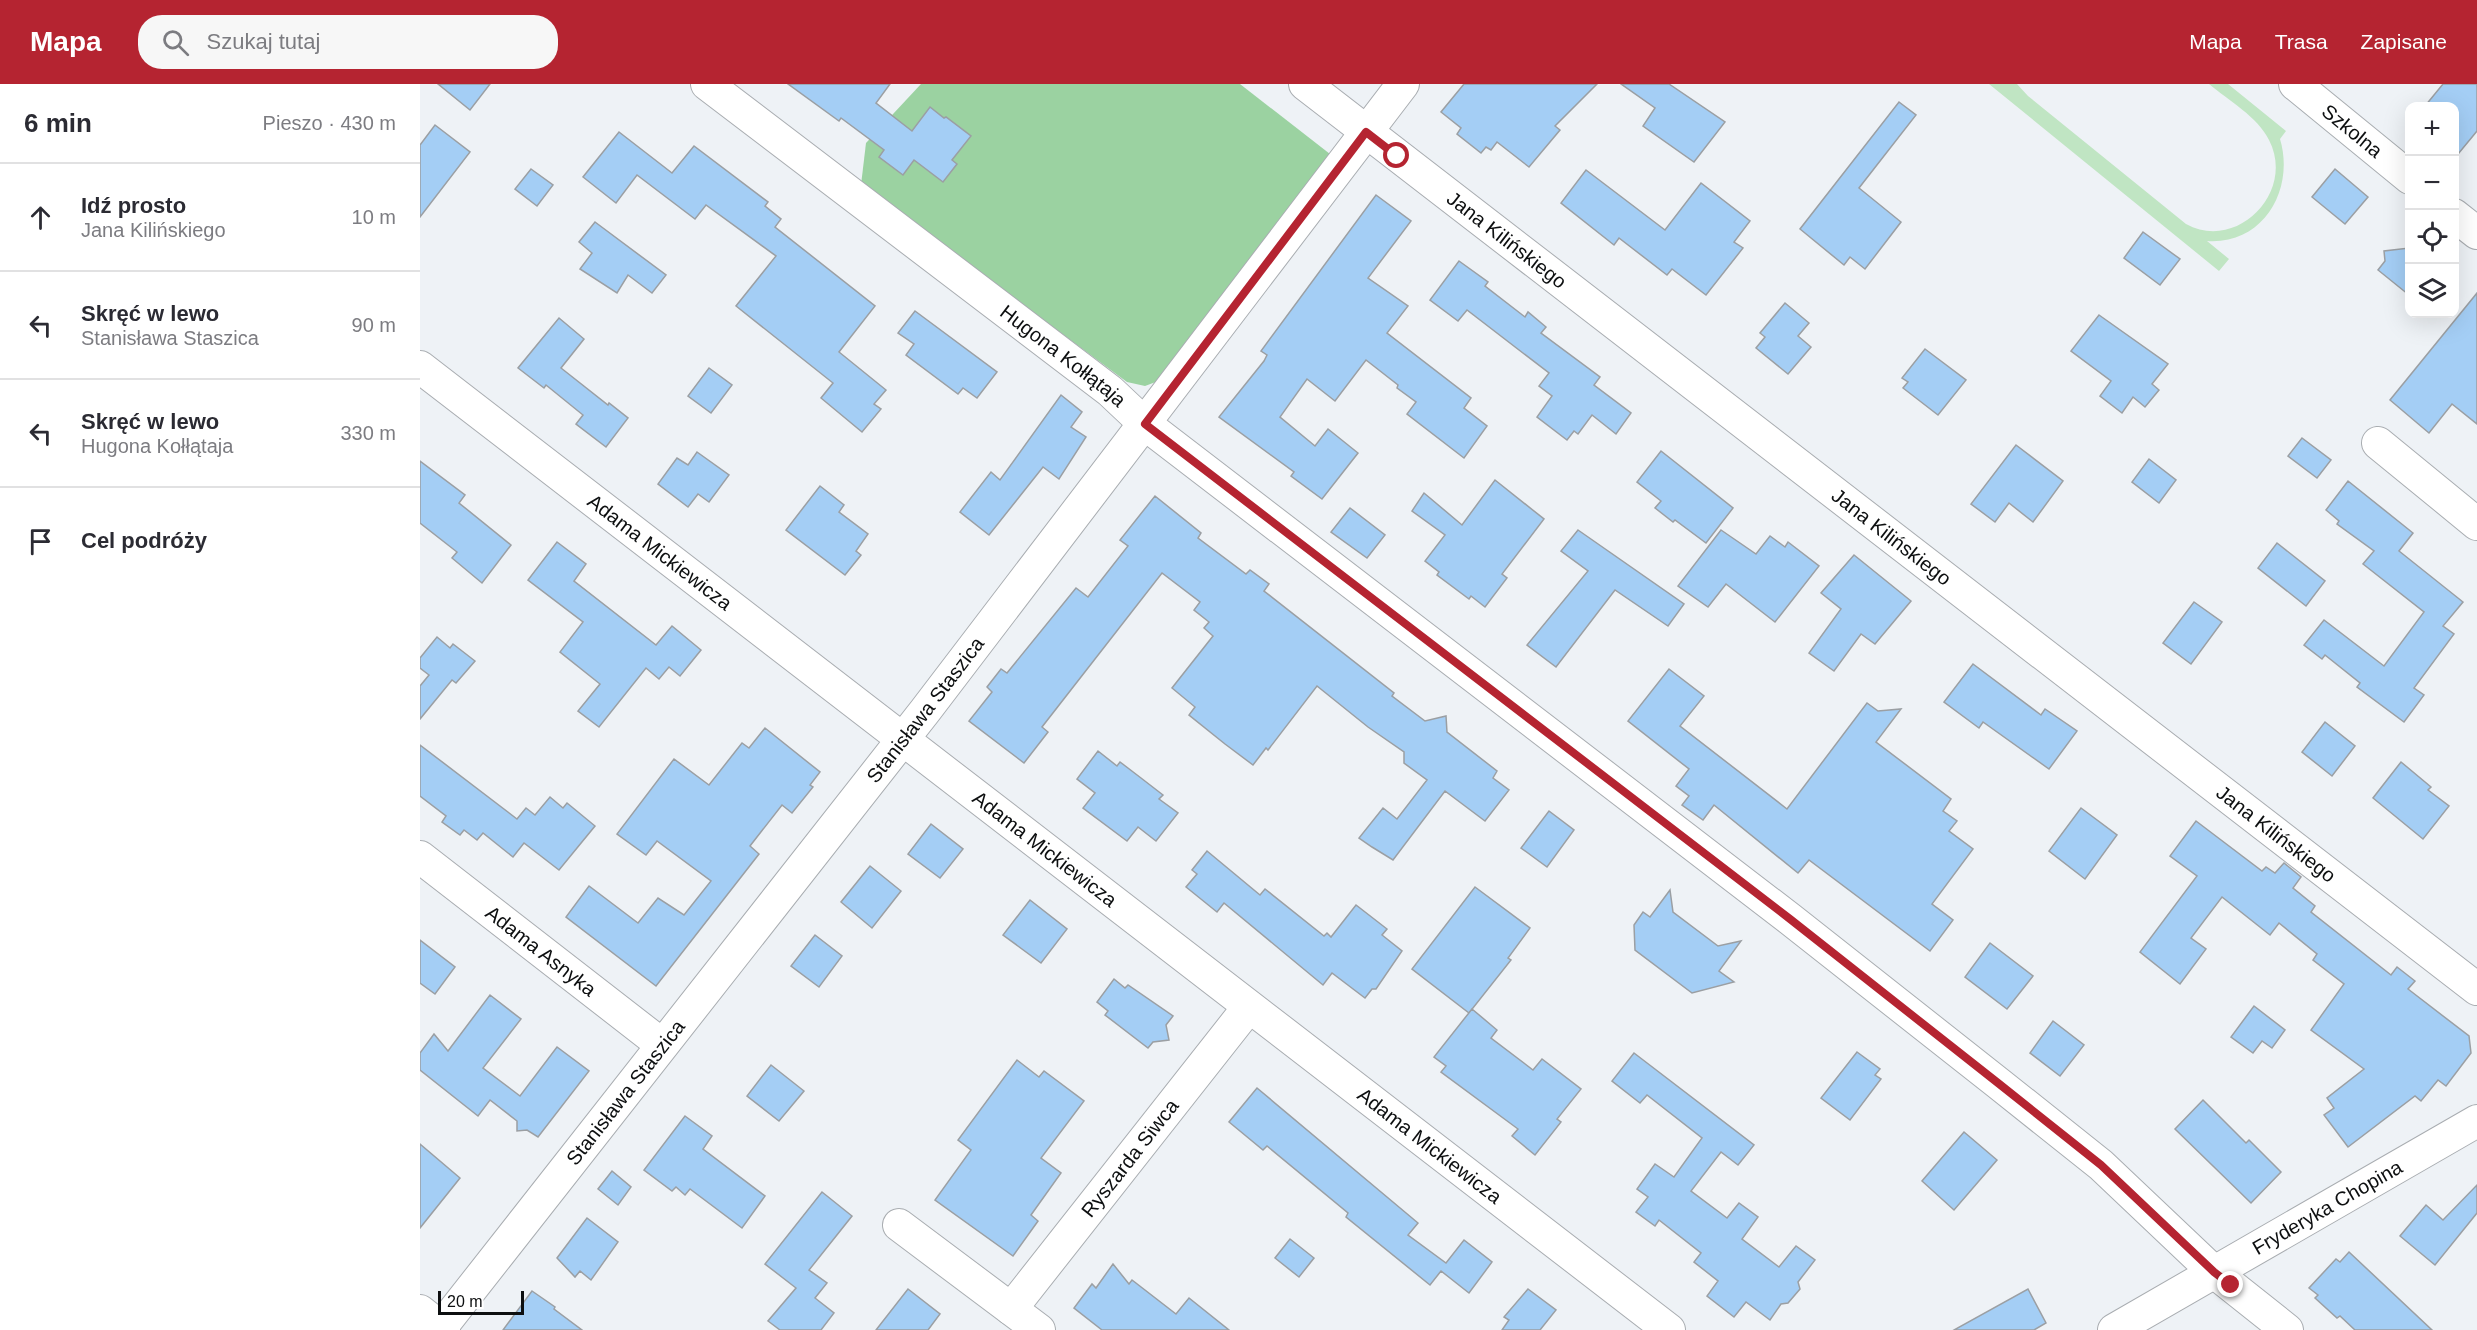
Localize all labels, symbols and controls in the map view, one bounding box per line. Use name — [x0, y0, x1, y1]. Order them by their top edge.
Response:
search box — [138, 15, 558, 69]
text: Mapa — [30, 26, 102, 57]
icon: search — [159, 26, 192, 59]
text: Szukaj tutaj — [207, 29, 320, 54]
text: Mapa — [2189, 30, 2242, 53]
text: Trasa — [2275, 30, 2328, 53]
text: Zapisane — [2361, 30, 2447, 53]
street label: Szkolna — [2318, 100, 2387, 162]
map controls — [2405, 102, 2459, 318]
button: + — [2405, 102, 2459, 156]
text: 6 min — [24, 108, 92, 138]
text: Pieszo · 430 m — [263, 112, 396, 134]
route start — [1383, 142, 1409, 168]
button: − — [2405, 156, 2459, 210]
street label: Jana Kilińskiego — [1443, 187, 1571, 293]
text: Idź prosto — [81, 193, 186, 218]
icon: ahead — [24, 201, 57, 234]
text: 10 m — [352, 206, 396, 228]
button: locate — [2405, 210, 2459, 264]
text: Jana Kilińskiego — [81, 219, 226, 241]
button: layers — [2405, 264, 2459, 318]
text: Skręć w lewo — [81, 301, 219, 326]
street label: Hugona Kołłątaja — [996, 301, 1131, 412]
icon: left — [24, 309, 57, 342]
text: 90 m — [352, 314, 396, 336]
text: Stanisława Staszica — [81, 327, 259, 349]
text: Skręć w lewo — [81, 409, 219, 434]
icon: left — [24, 417, 57, 450]
text: 330 m — [340, 422, 396, 444]
text: Hugona Kołłątaja — [81, 435, 233, 457]
street label: Jana Kilińskiego — [1828, 484, 1955, 590]
street label: Adama Mickiewicza — [584, 490, 737, 615]
icon: arrive — [24, 525, 57, 558]
text: Cel podróży — [81, 528, 207, 553]
street label: Stanisława Staszica — [862, 632, 989, 787]
street label: Jana Kilińskiego — [2212, 781, 2340, 887]
street label: Adama Mickiewicza — [969, 786, 1122, 912]
street label: Adama Asnyka — [481, 901, 601, 1001]
street label: Stanisława Staszica — [562, 1015, 690, 1169]
street label: Adama Mickiewicza — [1353, 1083, 1507, 1208]
street label: Ryszarda Siwca — [1077, 1094, 1183, 1221]
street label: Fryderyka Chopina — [2248, 1155, 2407, 1259]
route end — [2217, 1271, 2243, 1297]
scale bar — [438, 1288, 524, 1316]
text: 20 m — [447, 1293, 483, 1310]

